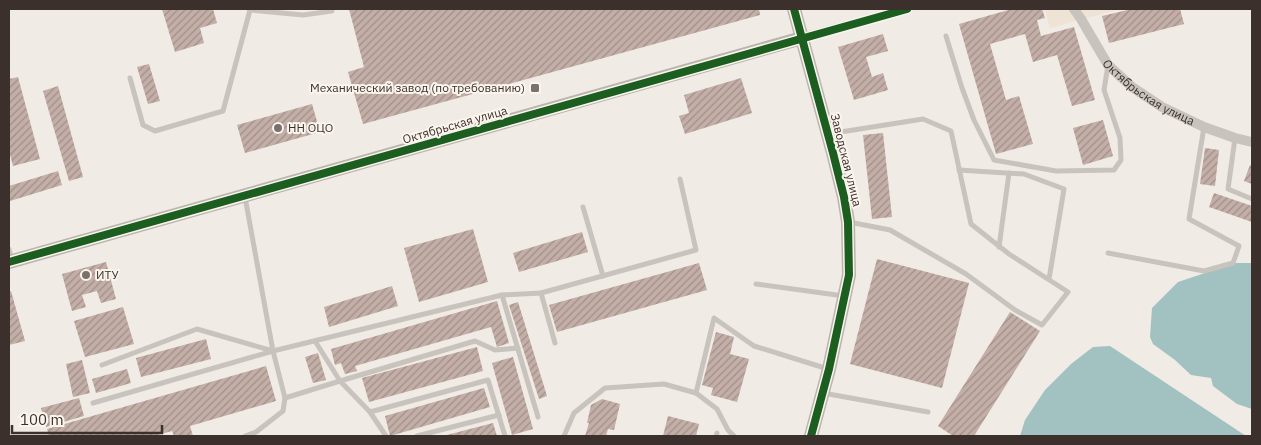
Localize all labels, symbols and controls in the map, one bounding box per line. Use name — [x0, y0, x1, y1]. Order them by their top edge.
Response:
street label: Октябрьская улица — [1100, 57, 1198, 129]
place label: Механический завод (по требованию) — [310, 80, 525, 95]
marker: Механический завод (по требованию) — [529, 82, 541, 94]
street label: Октябрьская улица — [401, 102, 510, 147]
street label: Заводская улица — [828, 112, 865, 209]
place label: НН ОЦО — [288, 120, 333, 135]
marker: НН ОЦО — [272, 122, 284, 134]
place label: ИТУ — [96, 267, 119, 282]
marker: ИТУ — [80, 269, 92, 281]
scale bar — [12, 402, 162, 434]
text: 100 m — [20, 410, 64, 429]

